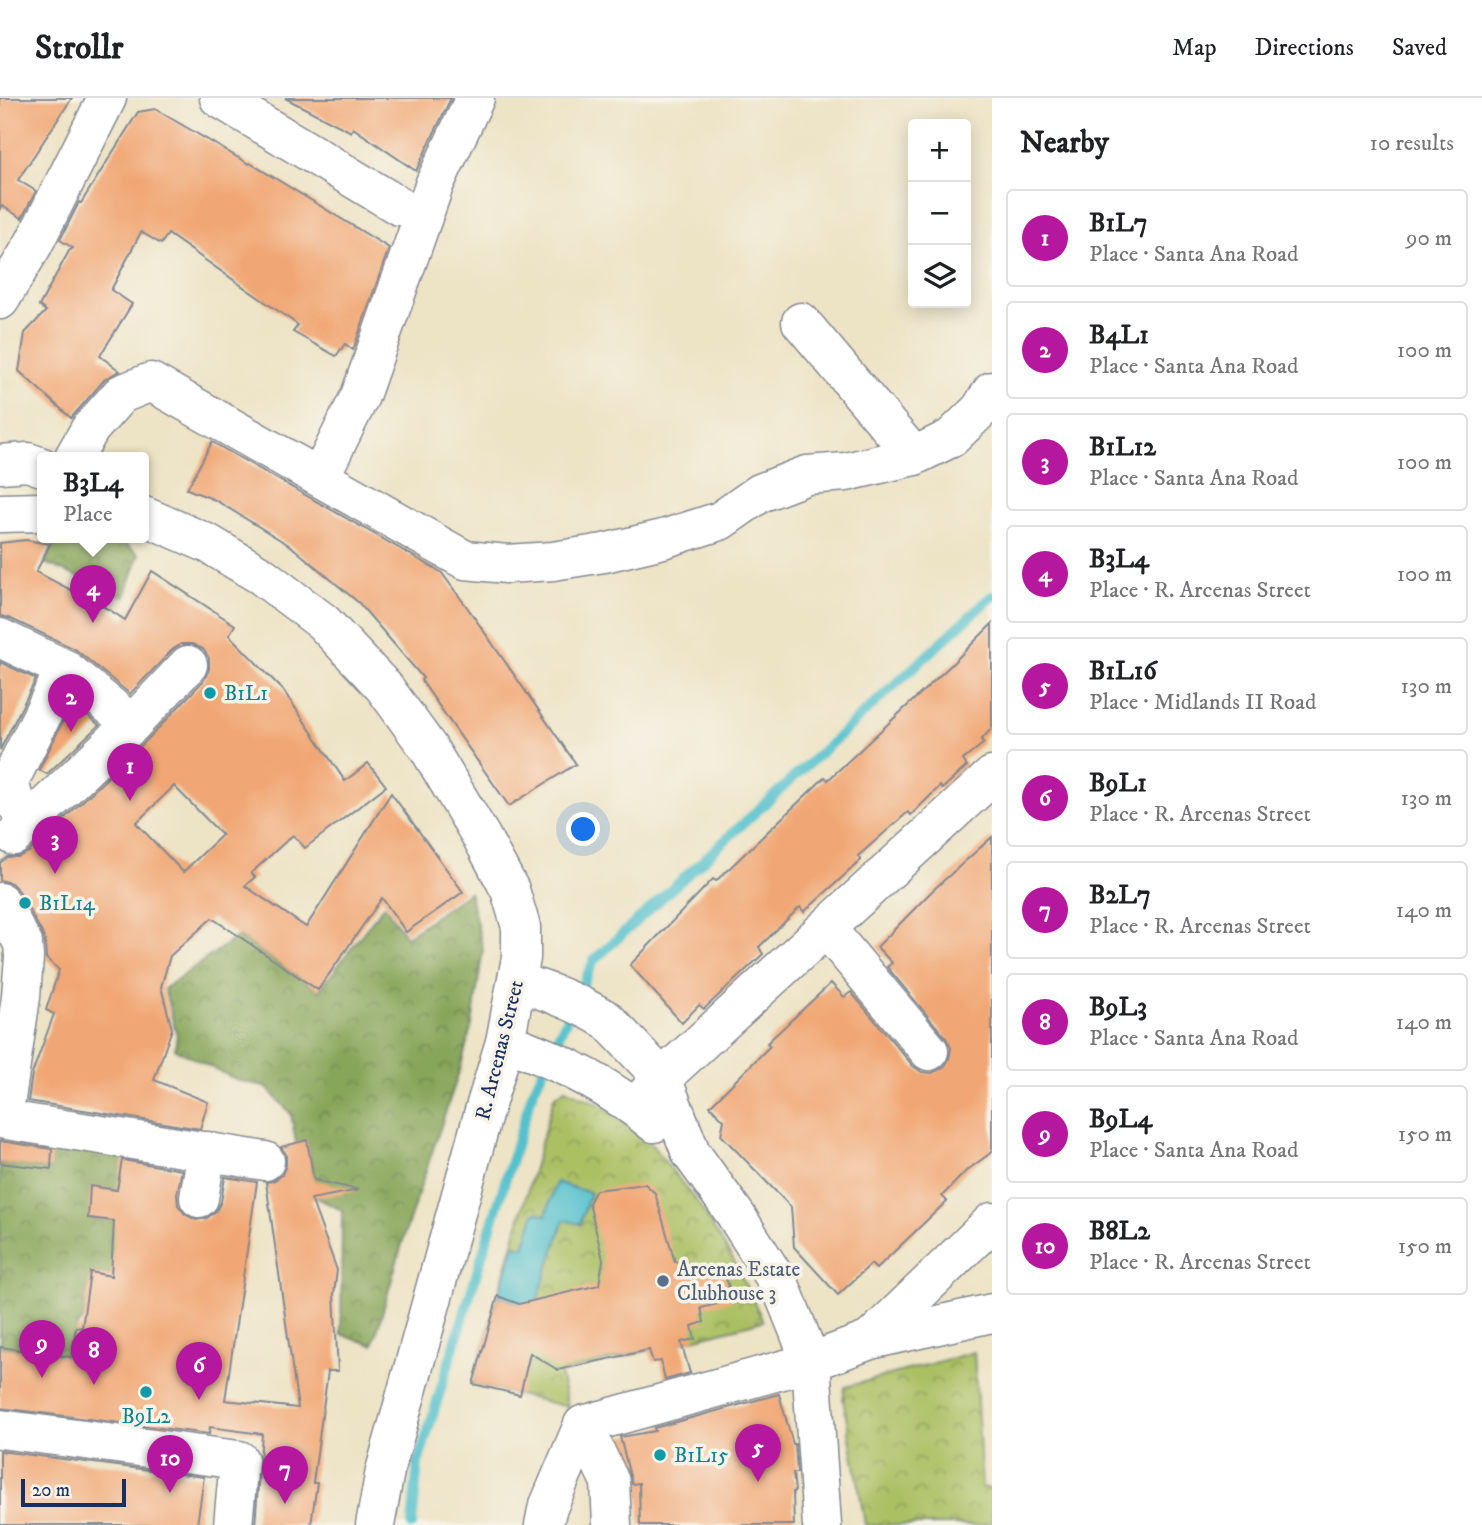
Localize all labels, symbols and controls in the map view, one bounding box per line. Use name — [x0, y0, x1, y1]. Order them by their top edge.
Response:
text: Strollr — [35, 28, 123, 69]
text: Map — [1172, 33, 1217, 63]
text: Directions — [1255, 33, 1354, 63]
text: Saved — [1392, 33, 1447, 63]
map controls — [908, 119, 971, 308]
button: + — [908, 119, 971, 182]
text: Nearby — [1020, 125, 1109, 162]
text: 10 results — [1370, 129, 1454, 158]
button: − — [908, 182, 971, 245]
text: B1L7 — [1089, 207, 1147, 240]
text: 1 — [1041, 224, 1049, 253]
text: 90 m — [1406, 224, 1452, 253]
text: Place · Santa Ana Road — [1089, 240, 1299, 269]
button: layers — [908, 245, 971, 308]
text: B4L1 — [1089, 319, 1149, 352]
text: 2 — [1039, 336, 1051, 365]
text: 100 m — [1397, 336, 1452, 365]
text: Place · Santa Ana Road — [1089, 352, 1299, 381]
text: B1L12 — [1089, 431, 1156, 464]
text: 3 — [1041, 448, 1049, 477]
text: 100 m — [1397, 448, 1452, 477]
popup — [37, 452, 149, 543]
text: Place · Santa Ana Road — [1089, 464, 1299, 493]
text: B3L4 — [63, 467, 123, 500]
text: Place — [63, 500, 112, 529]
text: B3L4 — [1089, 543, 1149, 576]
text: 4 — [1038, 560, 1052, 589]
text: 100 m — [1397, 560, 1452, 589]
pin: 4 — [70, 565, 116, 623]
text: Place · R. Arcenas Street — [1089, 576, 1311, 605]
text: B1L16 — [1089, 655, 1157, 688]
text: 5 — [1039, 672, 1051, 701]
text: 130 m — [1400, 672, 1452, 701]
pin: 2 — [48, 674, 94, 732]
place label: B1L1 — [224, 681, 268, 707]
marker: B1L1 — [202, 685, 218, 701]
text: Place · Midlands II Road — [1089, 688, 1316, 717]
pin: 1 — [107, 743, 153, 801]
text: B9L1 — [1089, 767, 1147, 800]
text: 6 — [1039, 784, 1051, 813]
text: 130 m — [1400, 784, 1452, 813]
text: Place · R. Arcenas Street — [1089, 800, 1311, 829]
your location — [566, 812, 600, 846]
pin: 3 — [32, 816, 78, 874]
text: B2L7 — [1089, 879, 1151, 912]
place label: B1L14 — [39, 891, 96, 917]
marker: B1L14 — [17, 895, 33, 911]
text: 7 — [1039, 896, 1051, 925]
text: 140 m — [1396, 896, 1452, 925]
text: Place · R. Arcenas Street — [1089, 912, 1311, 941]
street label: R. Arcenas Street — [470, 977, 530, 1123]
text: B9L3 — [1089, 991, 1147, 1024]
text: 8 — [1039, 1008, 1051, 1037]
text: 140 m — [1396, 1008, 1452, 1037]
text: Place · Santa Ana Road — [1089, 1024, 1299, 1053]
text: B9L4 — [1089, 1103, 1152, 1136]
text: 9 — [1039, 1120, 1051, 1149]
text: 150 m — [1398, 1120, 1452, 1149]
text: Place · Santa Ana Road — [1089, 1136, 1299, 1165]
text: B8L2 — [1089, 1215, 1150, 1248]
text: 10 — [1035, 1232, 1055, 1261]
text: 150 m — [1398, 1232, 1452, 1261]
text: Place · R. Arcenas Street — [1089, 1248, 1311, 1277]
place label: Arcenas Estate Clubhouse 3 — [677, 1257, 801, 1307]
marker: Arcenas Estate Clubhouse 3 — [655, 1273, 671, 1289]
pin: 9 — [19, 1320, 65, 1378]
pin: 8 — [71, 1327, 117, 1385]
pin: 6 — [176, 1342, 222, 1400]
marker: B9L2 — [138, 1384, 154, 1400]
place label: B9L2 — [121, 1404, 171, 1430]
pin: 5 — [735, 1424, 781, 1482]
pin: 10 — [147, 1435, 193, 1493]
place label: B1L15 — [674, 1443, 728, 1469]
pin: 7 — [262, 1446, 308, 1504]
marker: B1L15 — [652, 1447, 668, 1463]
scale bar — [21, 1476, 126, 1508]
text: 20 m — [32, 1479, 70, 1502]

